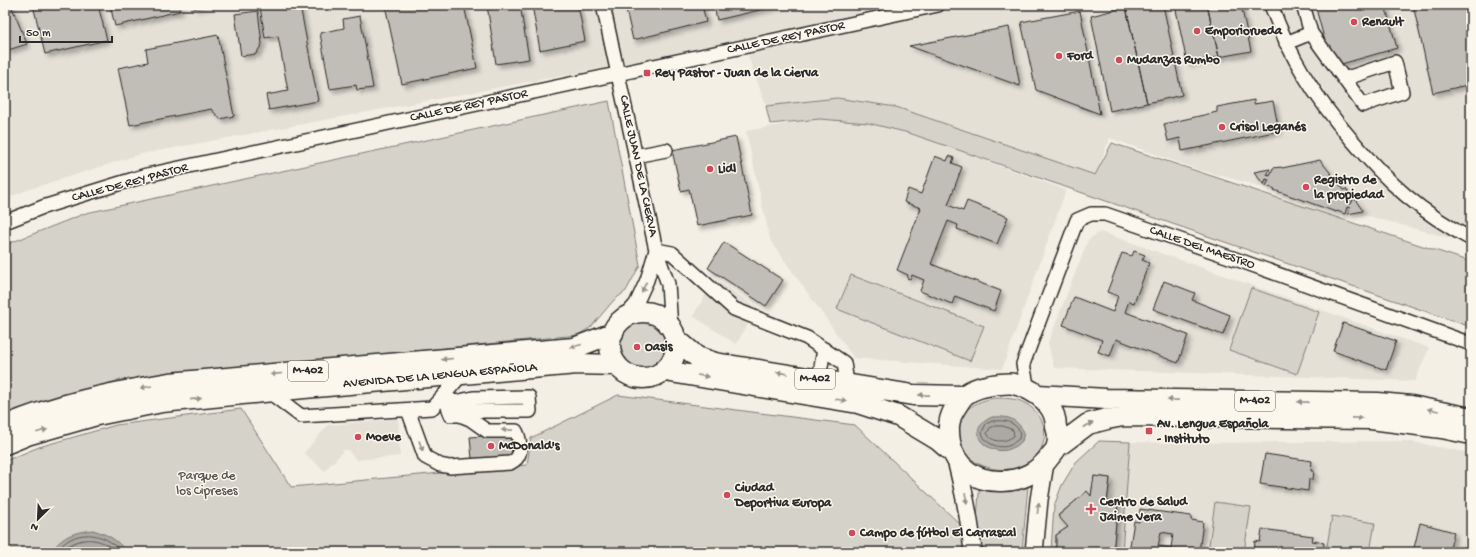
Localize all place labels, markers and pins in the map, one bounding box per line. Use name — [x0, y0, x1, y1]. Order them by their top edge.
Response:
place label: Renault — [1361, 15, 1405, 30]
marker: Renault — [1349, 17, 1359, 27]
place label: Emporiorueda — [1205, 24, 1283, 40]
marker: Emporiorueda — [1192, 26, 1202, 36]
place label: Ford — [1066, 49, 1094, 64]
marker: Ford — [1054, 51, 1064, 61]
place label: Mudanzas Rumbo — [1127, 53, 1220, 68]
marker: Mudanzas Rumbo — [1114, 55, 1124, 65]
place label: Rey Pastor - Juan de la Cierva — [654, 66, 819, 81]
marker: Rey Pastor - Juan de la Cierva — [642, 68, 652, 78]
place label: Crisol Leganés — [1229, 120, 1307, 135]
marker: Crisol Leganés — [1217, 122, 1227, 132]
place label: Lidl — [718, 162, 736, 177]
marker: Lidl — [705, 164, 715, 174]
place label: Registro de la propiedad — [1313, 173, 1385, 204]
marker: Registro de la propiedad — [1301, 182, 1311, 192]
place label: Oasis — [645, 340, 674, 355]
marker: Oasis — [632, 342, 642, 352]
place label: Av. Lengua Española - Instituto — [1156, 417, 1269, 447]
marker: Av. Lengua Española - Instituto — [1144, 426, 1154, 436]
place label: Moeve — [366, 430, 402, 445]
marker: Moeve — [353, 432, 363, 442]
place label: McDonald's — [499, 439, 561, 454]
marker: McDonald's — [486, 441, 496, 451]
place label: Ciudad Deportiva Europa — [734, 481, 832, 512]
marker: Ciudad Deportiva Europa — [722, 490, 732, 500]
place label: Centro de Salud Jaime Vera — [1099, 495, 1188, 525]
marker: Centro de Salud Jaime Vera — [1085, 503, 1097, 515]
place label: Campo de fútbol El Carrascal — [859, 525, 1016, 542]
marker: Campo de fútbol El Carrascal — [847, 528, 857, 538]

